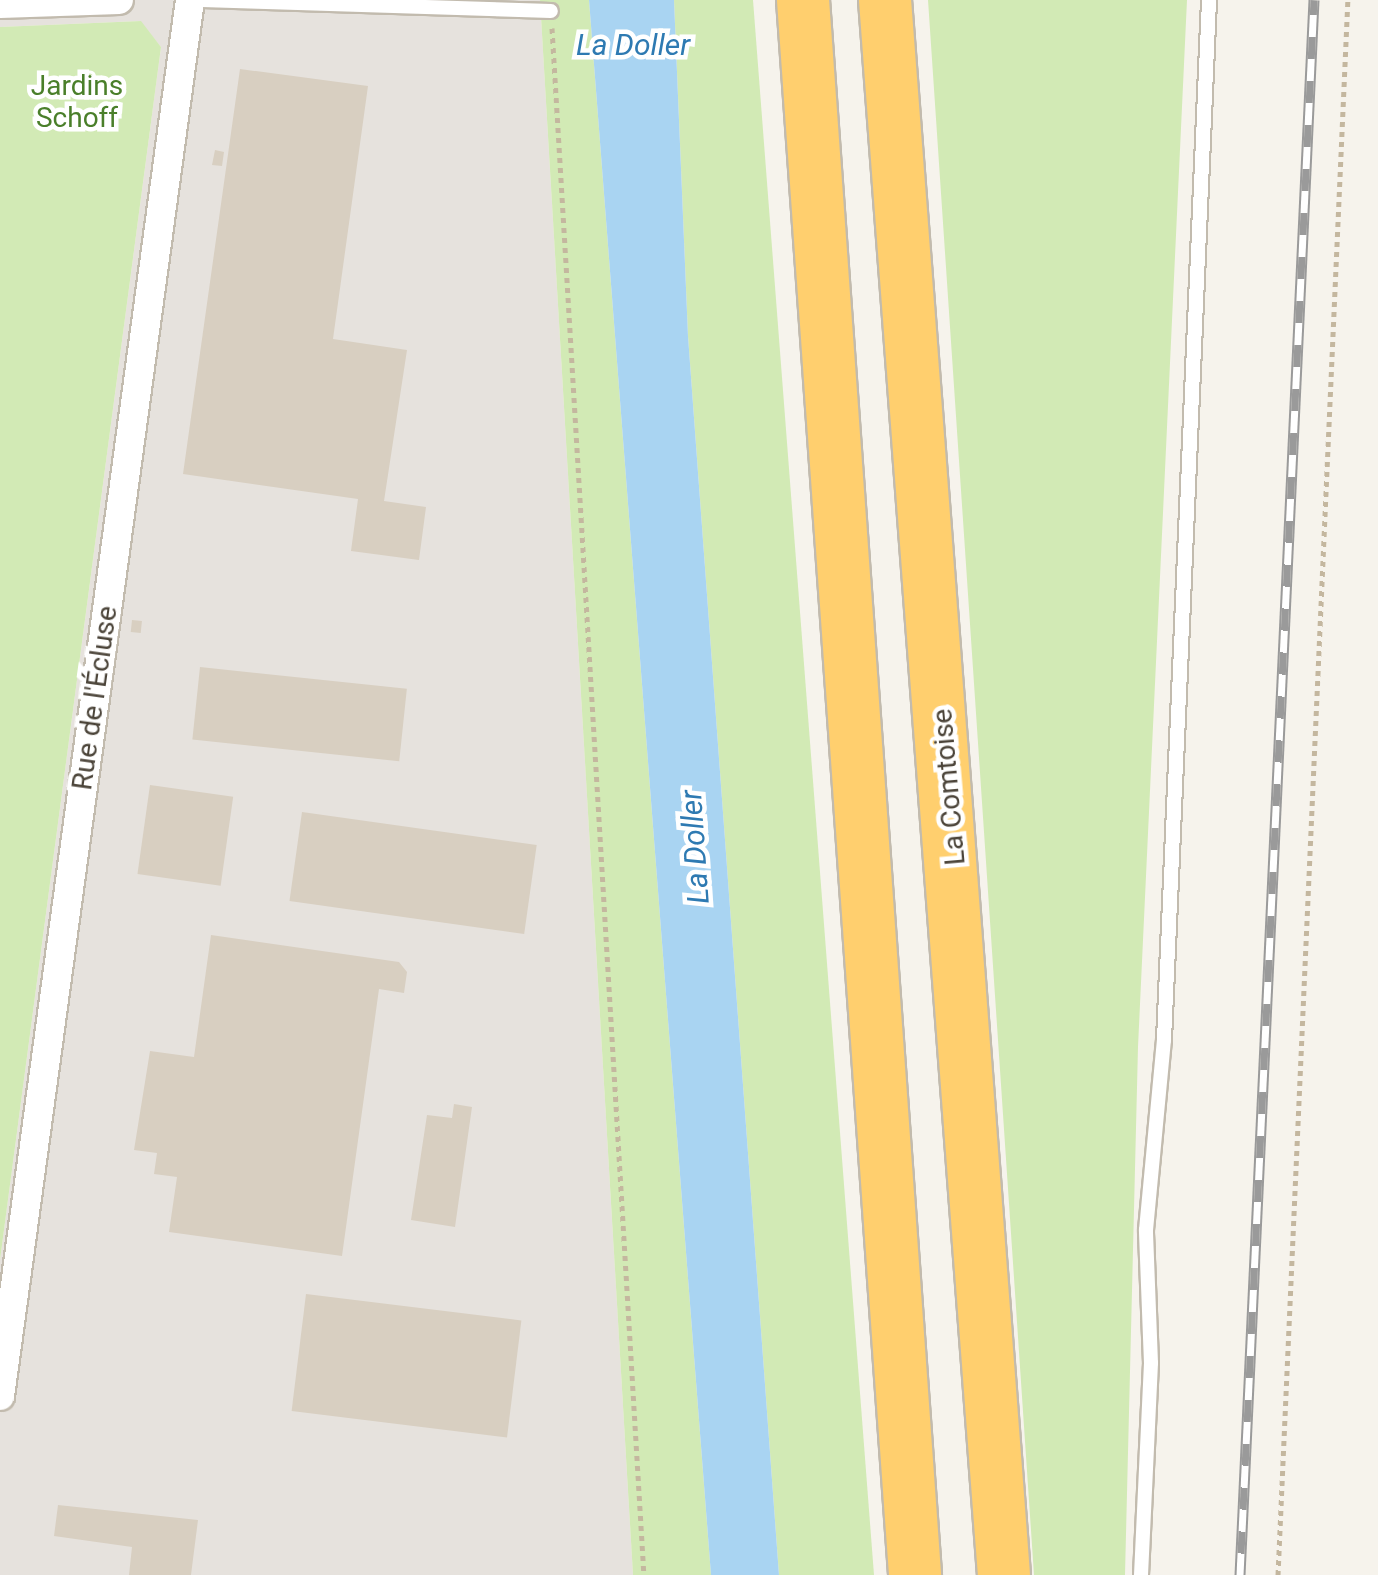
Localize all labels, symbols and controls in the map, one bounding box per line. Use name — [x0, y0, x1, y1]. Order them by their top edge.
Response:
water label: La Doller — [576, 27, 690, 63]
park label: Jardins Schoff — [31, 69, 123, 135]
street label: Rue de l'Écluse — [65, 604, 125, 792]
street label: La Comtoise — [925, 707, 973, 867]
water label: La Doller — [673, 789, 717, 905]

